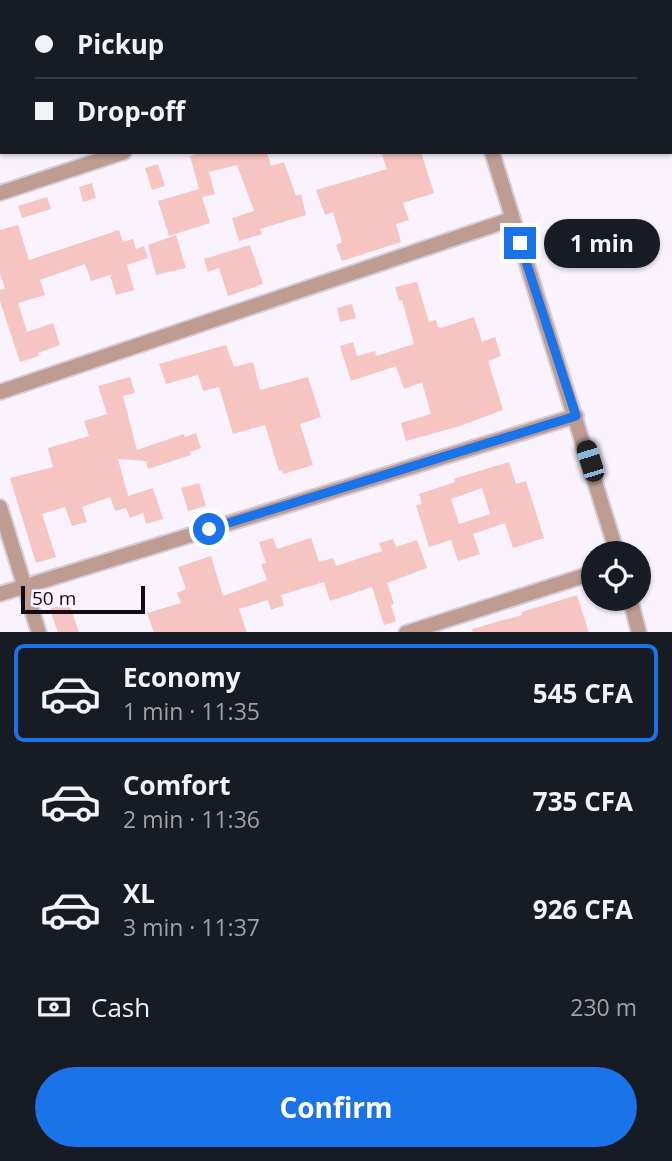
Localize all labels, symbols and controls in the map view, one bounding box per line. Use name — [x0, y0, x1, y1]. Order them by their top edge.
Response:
text: Pickup — [77, 26, 164, 62]
text: Drop-off — [77, 93, 185, 129]
callout: 1 min — [544, 218, 660, 268]
route end — [504, 227, 536, 259]
text: 1 min — [570, 227, 634, 259]
car — [574, 438, 607, 484]
route start — [193, 513, 225, 545]
map controls — [581, 541, 651, 611]
button: locate — [581, 541, 651, 611]
scale bar — [21, 584, 145, 615]
text: 50 m — [32, 585, 76, 611]
text: Economy — [123, 659, 241, 695]
icon: car — [39, 662, 102, 725]
text: 545 CFA — [533, 675, 633, 711]
text: 1 min · 11:35 — [123, 695, 260, 727]
text: Comfort — [123, 767, 230, 803]
icon: car — [39, 770, 102, 833]
text: 735 CFA — [533, 783, 633, 819]
text: 2 min · 11:36 — [123, 803, 260, 835]
text: XL — [123, 875, 155, 911]
icon: car — [39, 878, 102, 941]
text: 926 CFA — [533, 891, 633, 927]
text: 3 min · 11:37 — [123, 911, 260, 943]
icon: cash — [35, 988, 73, 1026]
text: Cash — [91, 989, 150, 1025]
text: 230 m — [570, 991, 637, 1023]
button: Confirm — [35, 1067, 637, 1147]

